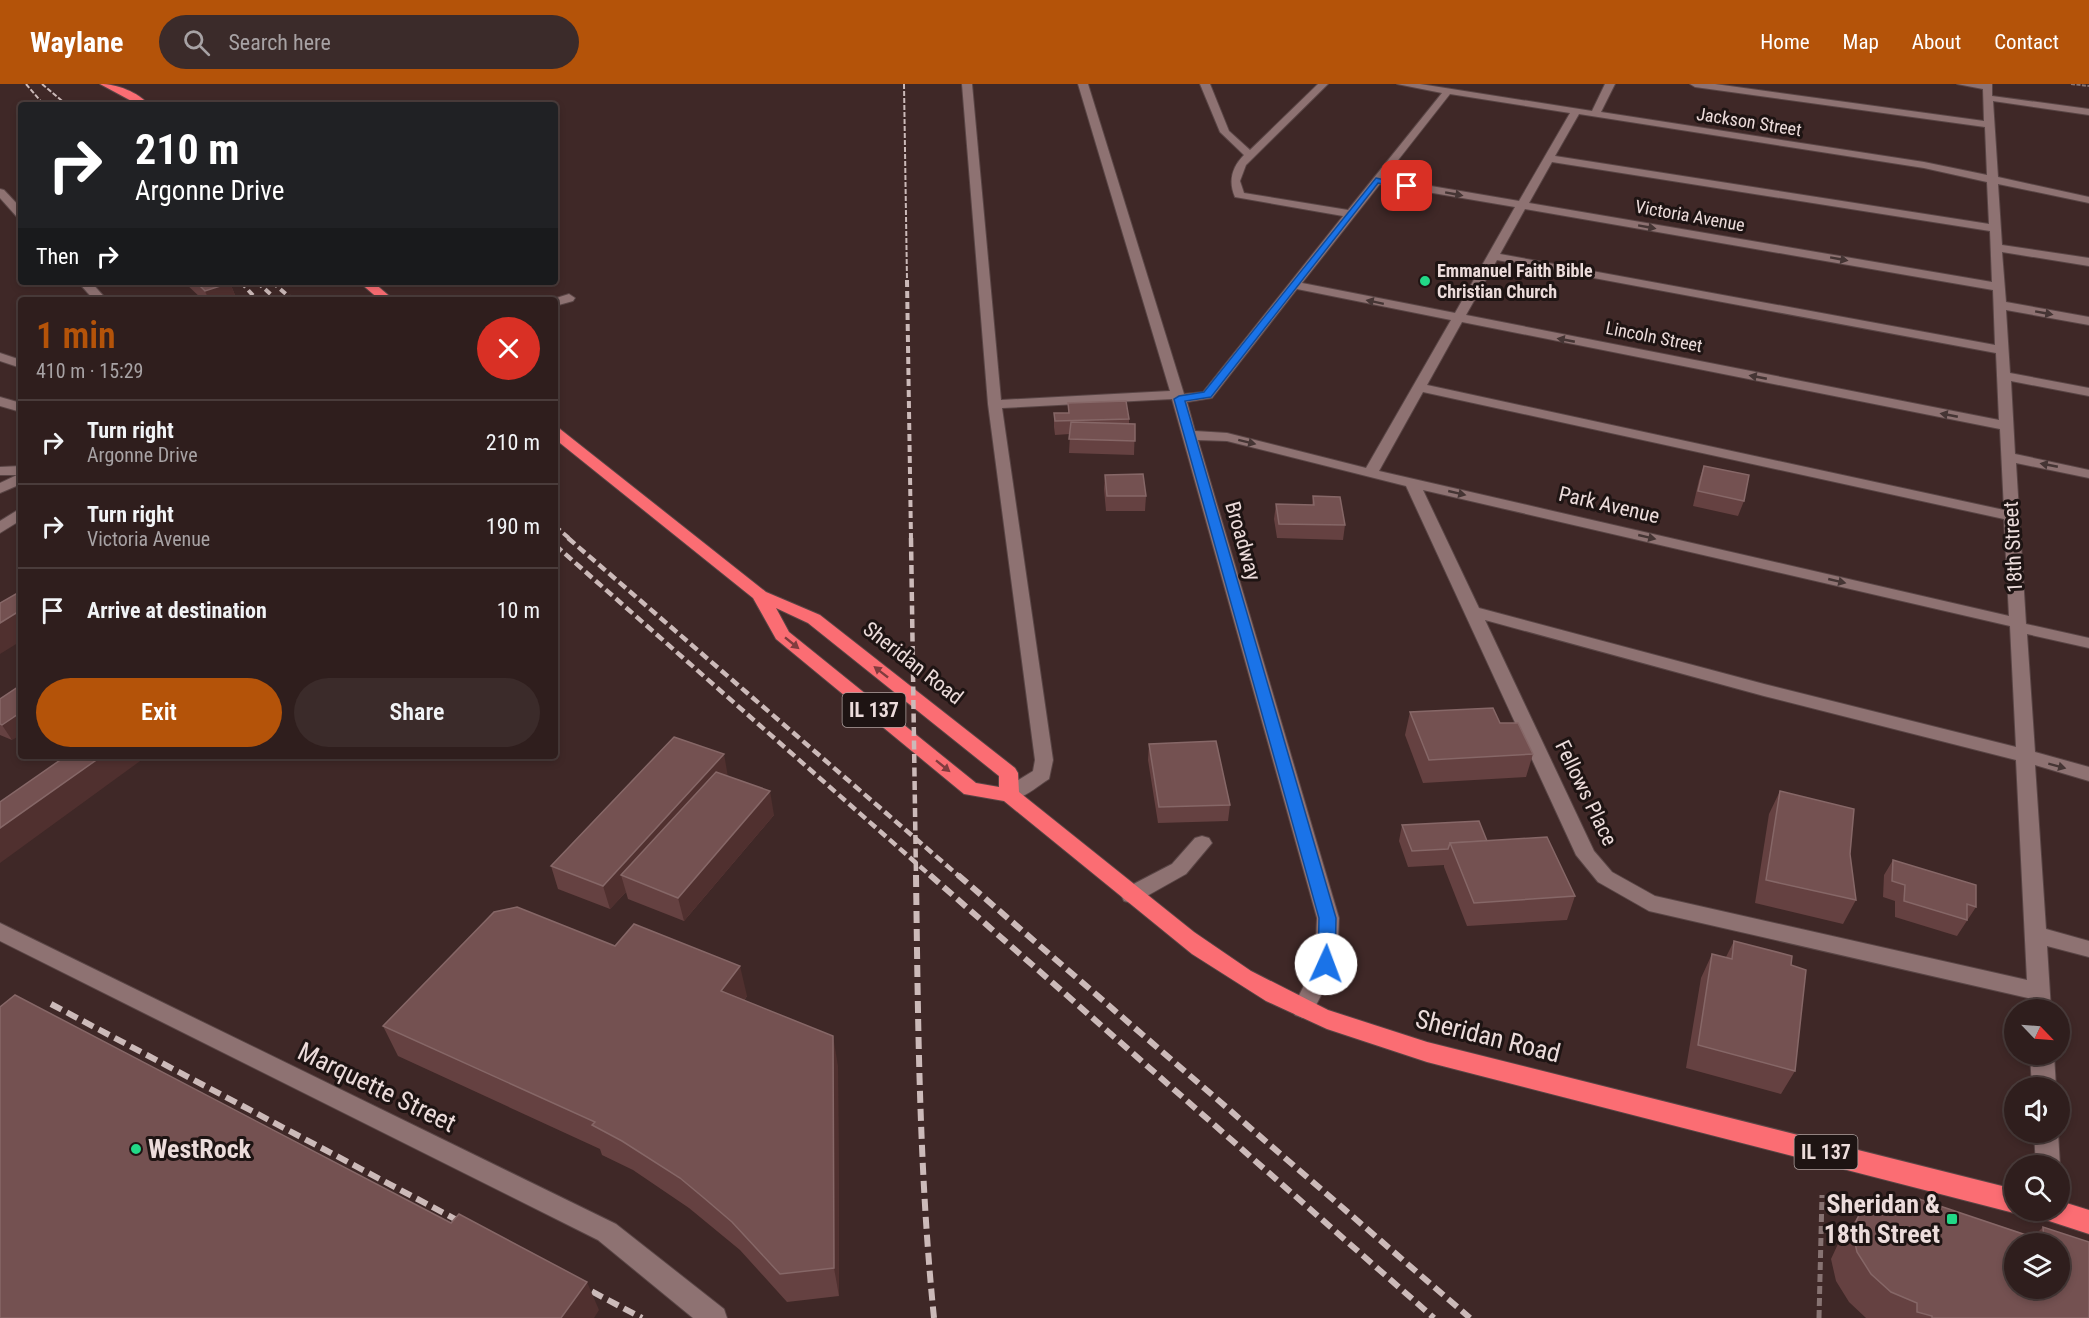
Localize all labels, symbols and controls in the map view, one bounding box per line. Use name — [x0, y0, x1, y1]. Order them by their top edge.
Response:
search box — [159, 15, 579, 69]
text: Waylane — [30, 26, 123, 59]
icon: search — [180, 26, 213, 59]
text: Search here — [228, 30, 331, 55]
text: Home — [1760, 30, 1810, 54]
text: Map — [1843, 30, 1879, 54]
text: About — [1912, 30, 1961, 54]
text: Contact — [1994, 30, 2059, 54]
street label: Jackson Street — [1695, 103, 1803, 140]
text: 210 m — [135, 125, 240, 174]
icon: right — [36, 126, 114, 204]
pin — [1381, 160, 1432, 211]
icon: arrive — [1390, 169, 1423, 202]
text: Argonne Drive — [135, 175, 284, 207]
one-way arrow — [1445, 190, 1464, 199]
street label: Victoria Avenue — [1634, 196, 1747, 235]
one-way arrow — [1637, 222, 1656, 231]
icon: right — [91, 240, 124, 273]
text: Then — [36, 244, 79, 269]
one-way arrow — [1829, 255, 1848, 264]
place label: Emmanuel Faith Bible Christian Church — [1437, 260, 1593, 302]
marker: Emmanuel Faith Bible Christian Church — [1418, 274, 1432, 288]
one-way arrow — [1366, 297, 1385, 306]
one-way arrow — [2035, 309, 2054, 318]
text: 1 min — [36, 315, 116, 357]
button: close — [477, 317, 540, 380]
street label: Lincoln Street — [1604, 317, 1704, 356]
one-way arrow — [1557, 335, 1576, 344]
text: 410 m · 15:29 — [36, 359, 143, 383]
one-way arrow — [1748, 372, 1767, 381]
one-way arrow — [1940, 410, 1959, 419]
text: Turn right — [87, 418, 174, 443]
icon: right — [36, 426, 69, 459]
text: 210 m — [486, 430, 540, 455]
one-way arrow — [1238, 438, 1256, 448]
text: Argonne Drive — [87, 443, 198, 467]
one-way arrow — [2039, 460, 2058, 469]
street label: Park Avenue — [1556, 482, 1662, 528]
one-way arrow — [1448, 489, 1467, 498]
street label: Broadway — [1220, 499, 1266, 583]
street label: 18th Street — [1999, 501, 2027, 593]
text: Turn right — [87, 502, 174, 527]
icon: right — [36, 510, 69, 543]
text: 190 m — [486, 514, 540, 539]
text: Victoria Avenue — [87, 527, 210, 551]
one-way arrow — [1638, 533, 1657, 542]
one-way arrow — [1828, 576, 1846, 586]
icon: arrive — [36, 594, 69, 627]
text: Arrive at destination — [87, 598, 267, 623]
text: 10 m — [497, 598, 540, 623]
street label: Sheridan Road — [858, 617, 968, 709]
one-way arrow — [784, 636, 799, 649]
one-way arrow — [873, 666, 889, 679]
button: Exit — [36, 678, 282, 747]
button: Share — [294, 678, 540, 747]
road number: IL 137 — [842, 693, 906, 727]
street label: Fellows Place — [1550, 737, 1622, 850]
one-way arrow — [935, 760, 951, 773]
one-way arrow — [2048, 762, 2066, 771]
position arrow — [1294, 932, 1358, 996]
north arrow — [2004, 999, 2070, 1065]
map controls — [2004, 999, 2070, 1299]
street label: Sheridan Road — [1412, 1004, 1564, 1068]
street label: Marquette Street — [293, 1036, 461, 1138]
button: sound — [2004, 1077, 2070, 1143]
place label: WestRock — [148, 1134, 252, 1164]
road number: IL 137 — [1794, 1135, 1858, 1169]
marker: WestRock — [129, 1142, 143, 1156]
button: search — [2004, 1155, 2070, 1221]
place label: Sheridan & 18th Street — [1824, 1189, 1940, 1249]
marker: Sheridan & 18th Street — [1945, 1212, 1959, 1226]
button: layers — [2004, 1233, 2070, 1299]

